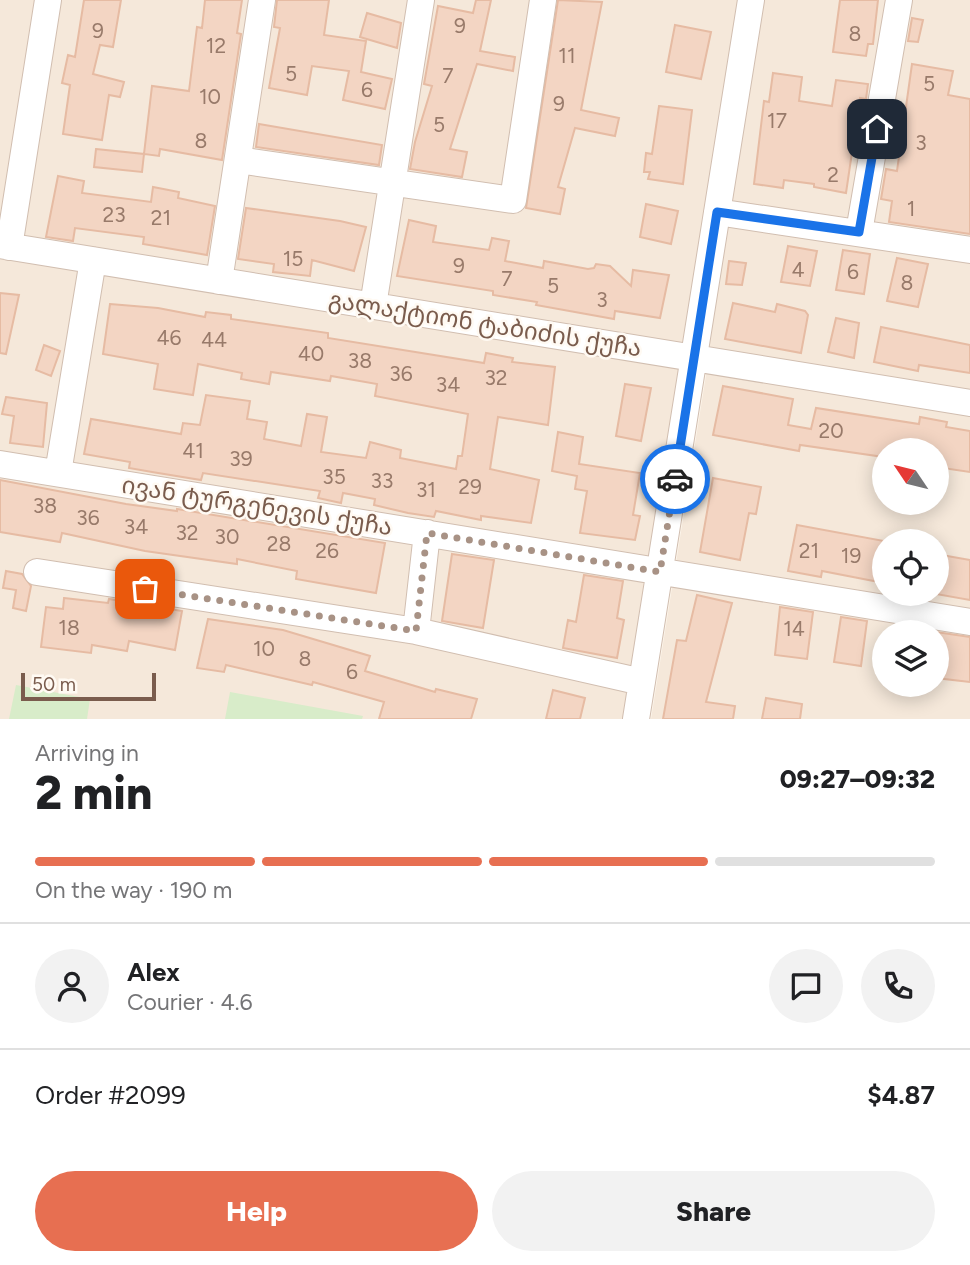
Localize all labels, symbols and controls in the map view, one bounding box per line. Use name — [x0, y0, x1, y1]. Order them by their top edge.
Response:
house number: 9 — [454, 13, 466, 38]
house number: 9 — [92, 18, 104, 43]
house number: 8 — [849, 21, 861, 46]
house number: 12 — [206, 33, 226, 58]
house number: 11 — [558, 43, 576, 68]
house number: 5 — [285, 61, 297, 86]
house number: 7 — [442, 63, 454, 88]
house number: 5 — [923, 71, 935, 96]
house number: 6 — [361, 77, 373, 102]
house number: 10 — [199, 84, 221, 109]
house number: 9 — [553, 91, 565, 116]
pin — [847, 99, 907, 159]
house number: 17 — [767, 108, 787, 133]
icon: home — [858, 110, 896, 148]
house number: 5 — [433, 112, 445, 137]
house number: 8 — [195, 128, 207, 153]
house number: 3 — [915, 130, 927, 155]
house number: 2 — [827, 162, 839, 187]
house number: 1 — [907, 196, 915, 221]
house number: 23 — [102, 202, 126, 227]
house number: 21 — [151, 205, 171, 230]
house number: 15 — [283, 246, 303, 271]
house number: 9 — [453, 253, 465, 278]
house number: 4 — [791, 257, 805, 282]
house number: 6 — [847, 259, 859, 284]
house number: 7 — [501, 266, 513, 291]
house number: 8 — [901, 270, 913, 295]
house number: 5 — [547, 273, 559, 298]
street label: გალაქტიონ ტაბიძის ქუჩა — [326, 284, 644, 363]
house number: 3 — [596, 287, 608, 312]
house number: 46 — [157, 325, 182, 350]
house number: 44 — [201, 327, 227, 352]
house number: 40 — [298, 341, 324, 366]
house number: 38 — [348, 348, 372, 373]
house number: 36 — [389, 361, 413, 386]
house number: 32 — [484, 365, 508, 390]
house number: 34 — [436, 372, 460, 397]
house number: 20 — [818, 418, 844, 443]
house number: 41 — [182, 438, 204, 463]
north arrow — [872, 438, 948, 514]
map controls — [872, 438, 949, 697]
courier — [640, 444, 710, 514]
house number: 39 — [229, 446, 253, 471]
icon: car — [656, 460, 694, 498]
house number: 35 — [322, 464, 346, 489]
house number: 33 — [371, 468, 393, 493]
street label: ივან ტურგენევის ქუჩა — [120, 470, 394, 541]
house number: 29 — [458, 474, 482, 499]
house number: 31 — [416, 477, 436, 502]
house number: 38 — [33, 493, 57, 518]
house number: 36 — [76, 505, 100, 530]
house number: 34 — [124, 514, 148, 539]
house number: 32 — [175, 520, 199, 545]
house number: 30 — [215, 524, 239, 549]
button: locate — [872, 529, 949, 606]
house number: 28 — [267, 531, 291, 556]
house number: 26 — [315, 538, 339, 563]
house number: 21 — [799, 538, 819, 563]
house number: 19 — [841, 543, 861, 568]
pin — [115, 559, 175, 619]
icon: bag — [126, 570, 164, 608]
house number: 18 — [58, 615, 80, 640]
house number: 14 — [783, 616, 805, 641]
button: layers — [872, 620, 949, 697]
house number: 10 — [253, 636, 275, 661]
house number: 8 — [299, 646, 311, 671]
house number: 6 — [346, 659, 358, 684]
scale bar — [21, 670, 156, 702]
text: 50 m — [32, 673, 76, 696]
text: Arriving in — [35, 739, 139, 767]
text: 09:27–09:32 — [780, 763, 935, 795]
text: 2 min — [35, 765, 152, 821]
text: On the way · 190 m — [35, 876, 232, 904]
button: person — [35, 949, 109, 1023]
button: chat — [769, 949, 843, 1023]
button: phone — [861, 949, 935, 1023]
text: Alex — [127, 956, 180, 988]
text: Courier · 4.6 — [127, 988, 253, 1016]
text: Order #2099 — [35, 1079, 186, 1111]
text: $4.87 — [867, 1079, 935, 1111]
button: Help — [35, 1171, 478, 1251]
button: Share — [492, 1171, 935, 1251]

